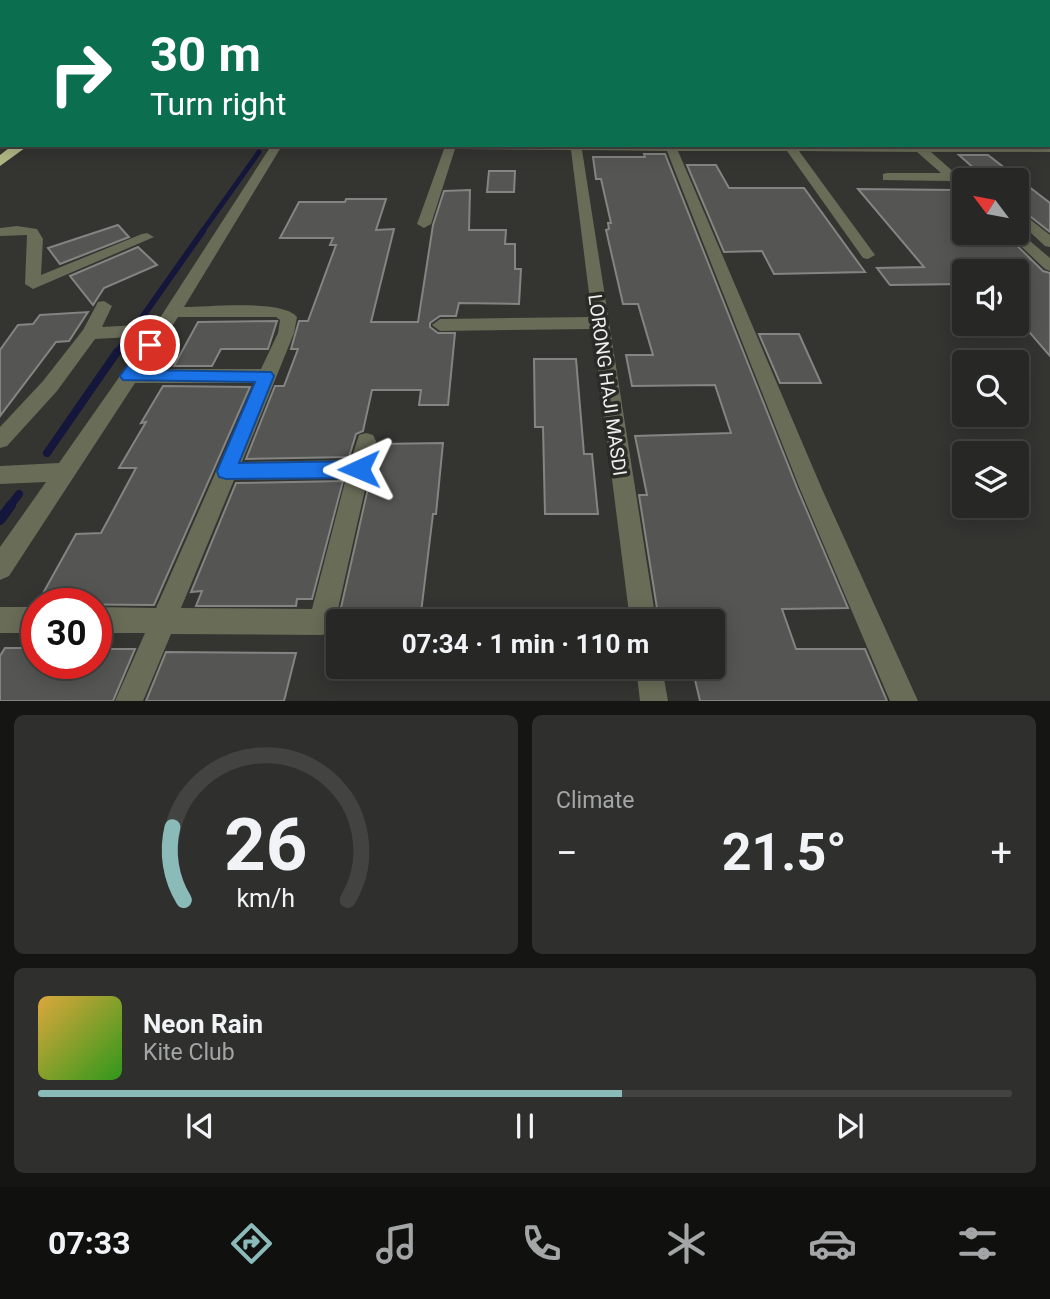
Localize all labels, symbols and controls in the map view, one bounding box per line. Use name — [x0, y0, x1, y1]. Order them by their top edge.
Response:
text: 30 m — [150, 26, 261, 83]
icon: right — [35, 28, 126, 119]
text: Turn right — [150, 85, 286, 123]
north arrow — [952, 168, 1029, 245]
map controls — [952, 168, 1029, 518]
button: sound — [952, 259, 1029, 336]
street label: LORONG HAJI MASDI — [583, 293, 632, 477]
pin — [120, 315, 180, 375]
icon: arrive — [131, 326, 169, 364]
button: search — [952, 350, 1029, 427]
position arrow — [322, 432, 396, 506]
button: layers — [952, 441, 1029, 518]
speed limit sign: 30 — [21, 588, 112, 679]
text: 07:34 · 1 min · 110 m — [402, 629, 649, 659]
text: Climate — [556, 787, 635, 814]
text: 26 — [224, 803, 308, 889]
text: 21.5° — [722, 822, 847, 883]
text: − — [556, 831, 578, 875]
text: + — [990, 831, 1012, 875]
text: km/h — [237, 884, 295, 913]
text: Neon Rain — [143, 1009, 263, 1039]
text: Kite Club — [143, 1039, 235, 1066]
icon: previous — [181, 1107, 219, 1145]
icon: pause — [506, 1107, 544, 1145]
icon: next — [831, 1107, 869, 1145]
icon: directions — [227, 1219, 276, 1268]
icon: music — [372, 1219, 421, 1268]
icon: phone — [517, 1219, 566, 1268]
icon: climate — [662, 1219, 711, 1268]
icon: car — [808, 1219, 857, 1268]
icon: filters — [953, 1219, 1002, 1268]
text: 07:33 — [48, 1224, 131, 1262]

